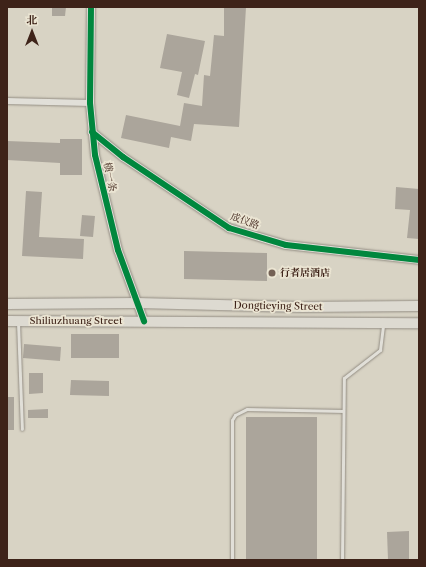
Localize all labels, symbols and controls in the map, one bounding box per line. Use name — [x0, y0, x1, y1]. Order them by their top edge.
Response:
north arrow — [12, 12, 52, 52]
text: 北 — [27, 13, 38, 27]
street label: 横一条 — [101, 161, 119, 193]
street label: 成仪路 — [229, 210, 261, 232]
place label: 行者居酒店 — [280, 267, 330, 279]
marker: 行者居酒店 — [267, 268, 277, 278]
street label: Dongtieying Street — [233, 299, 323, 313]
street label: Shiliuzhuang Street — [30, 315, 122, 327]

